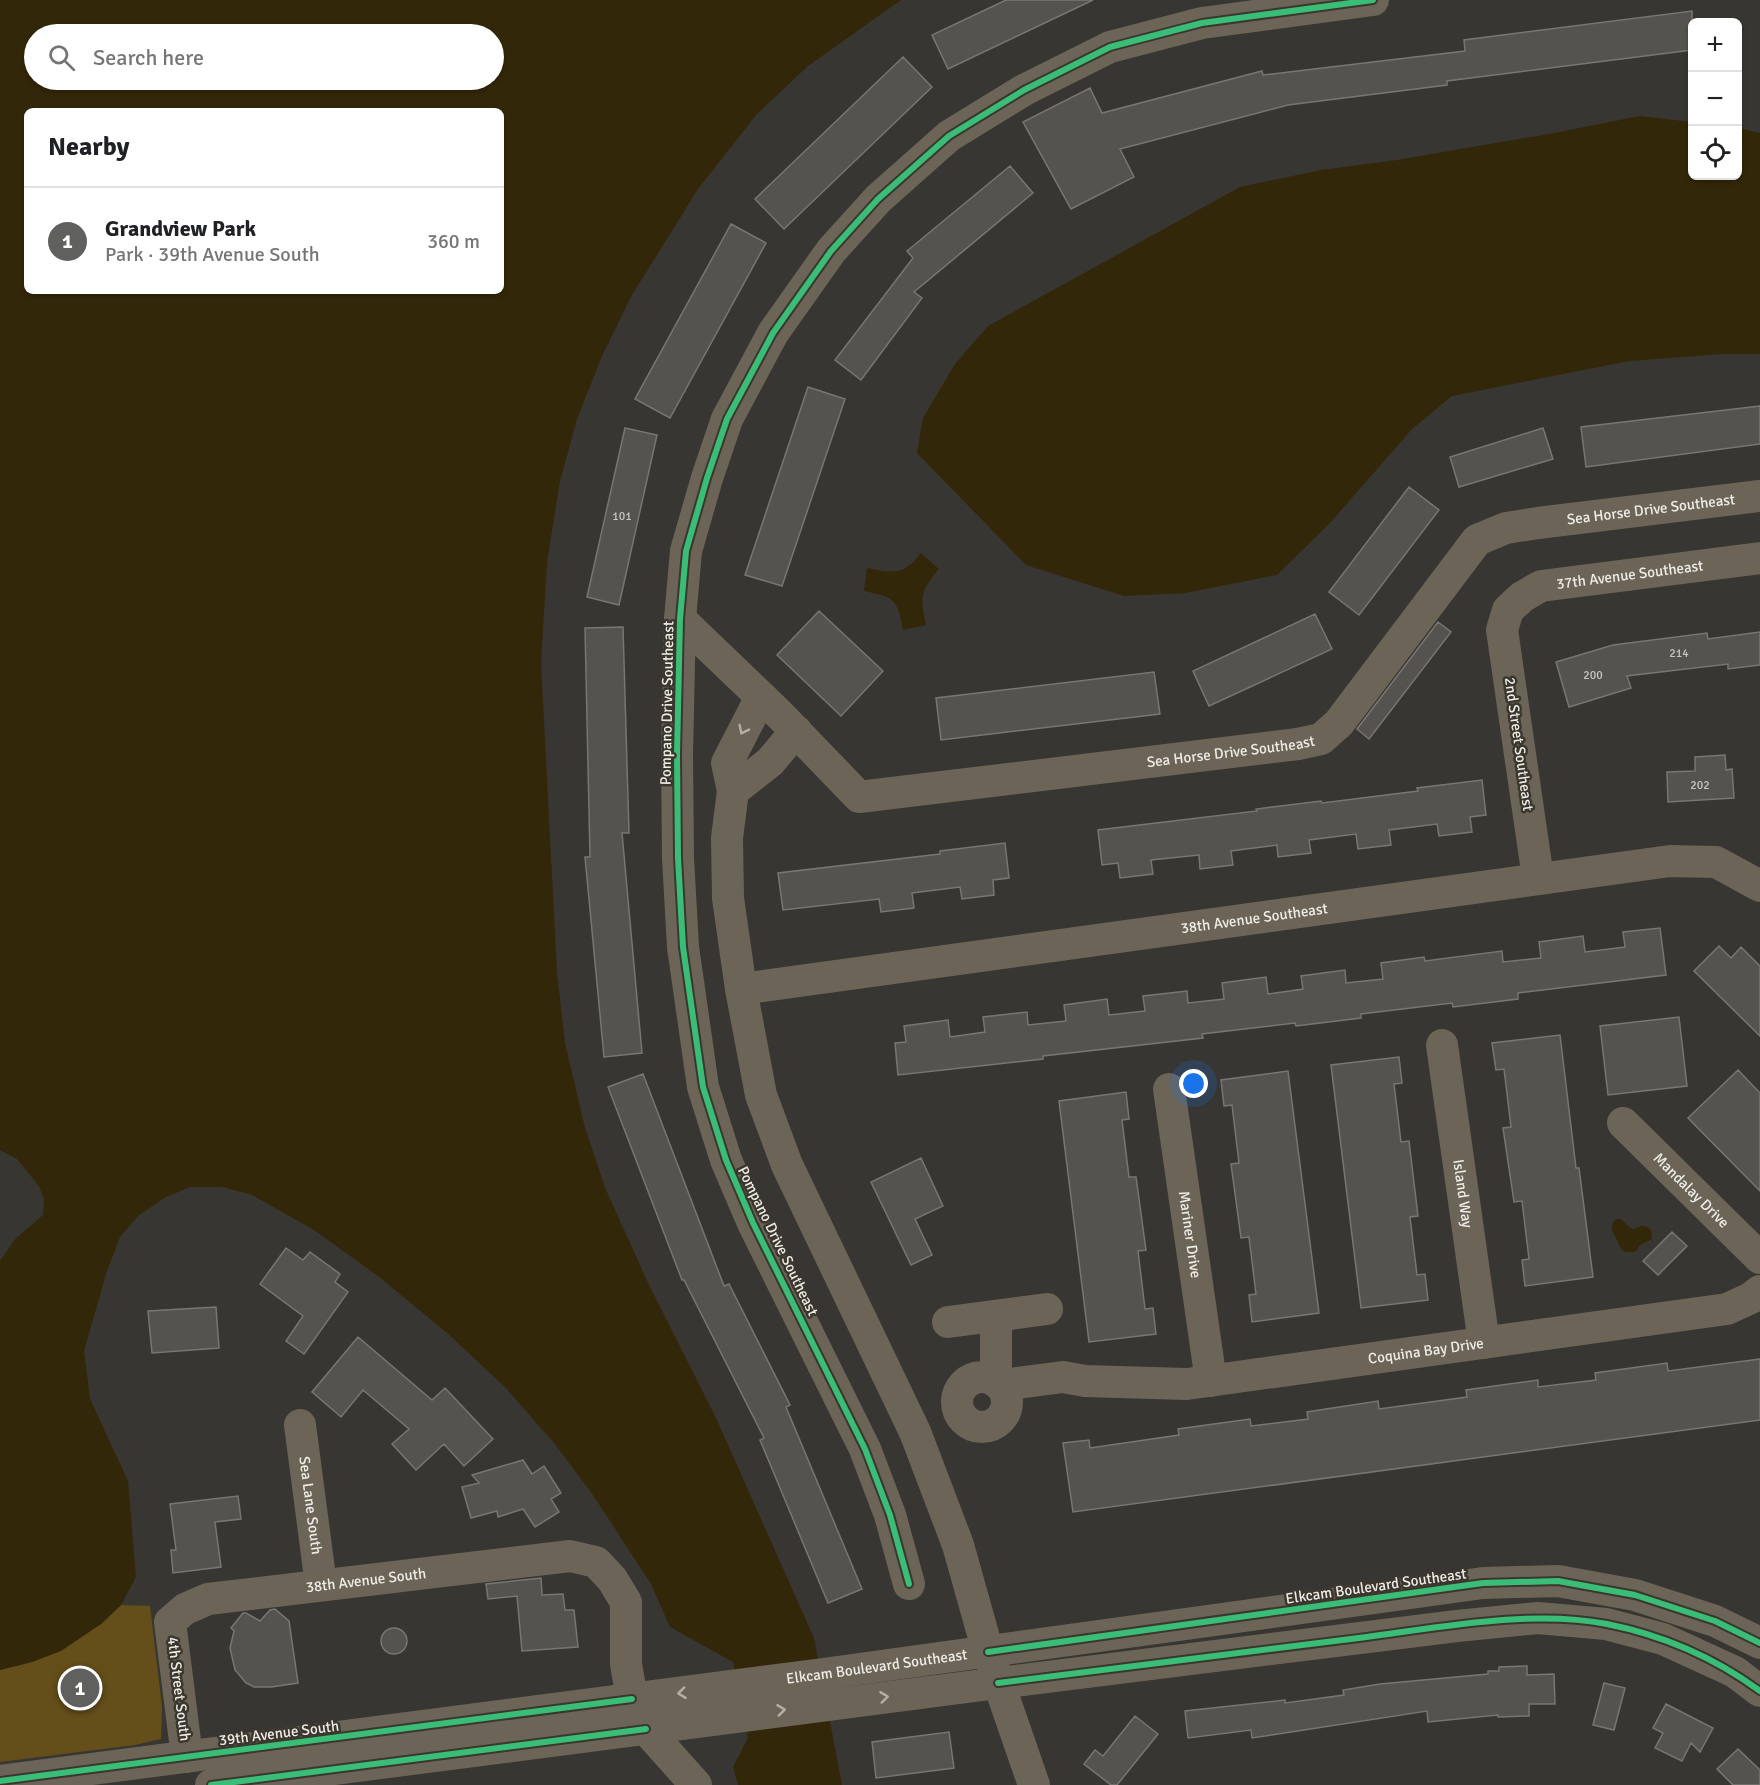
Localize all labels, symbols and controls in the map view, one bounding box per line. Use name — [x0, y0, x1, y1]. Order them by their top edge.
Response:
map controls — [1688, 18, 1742, 180]
button: + — [1688, 18, 1742, 72]
search box — [24, 24, 504, 90]
icon: search — [45, 41, 78, 74]
text: Search here — [93, 44, 204, 71]
button: − — [1688, 72, 1742, 126]
button: locate — [1688, 126, 1742, 180]
text: Nearby — [48, 131, 129, 163]
text: Grandview Park — [105, 215, 256, 242]
text: 1 — [62, 229, 73, 254]
text: 360 m — [427, 229, 480, 254]
text: Park · 39th Avenue South — [105, 242, 320, 267]
street label: Sea Horse Drive Southeast — [1566, 490, 1736, 528]
house number: 101 — [612, 509, 632, 524]
street label: 37th Avenue Southeast — [1555, 556, 1704, 593]
street label: Pompano Drive Southeast — [657, 621, 677, 785]
house number: 214 — [1669, 646, 1689, 661]
house number: 200 — [1583, 668, 1603, 683]
street label: 2nd Street Southeast — [1501, 676, 1537, 812]
one-way arrow — [739, 723, 751, 734]
street label: Sea Horse Drive Southeast — [1146, 732, 1316, 771]
house number: 202 — [1690, 778, 1710, 793]
street label: 38th Avenue Southeast — [1180, 899, 1329, 937]
your location — [1179, 1069, 1208, 1098]
street label: Mandalay Drive — [1650, 1149, 1733, 1232]
street label: Island Way — [1449, 1158, 1477, 1229]
street label: Pompano Drive Southeast — [734, 1163, 822, 1319]
street label: Mariner Drive — [1175, 1190, 1205, 1279]
street label: Coquina Bay Drive — [1367, 1334, 1485, 1368]
street label: Sea Lane South — [295, 1455, 326, 1556]
street label: 38th Avenue South — [305, 1564, 427, 1596]
street label: Elkcam Boulevard Southeast — [1284, 1564, 1468, 1608]
street label: 4th Street South — [164, 1636, 194, 1742]
street label: Elkcam Boulevard Southeast — [785, 1645, 968, 1688]
pin: 1 — [60, 1666, 100, 1710]
one-way arrow — [678, 1686, 687, 1698]
one-way arrow — [879, 1692, 889, 1704]
one-way arrow — [777, 1704, 786, 1717]
street label: 39th Avenue South — [218, 1717, 340, 1749]

